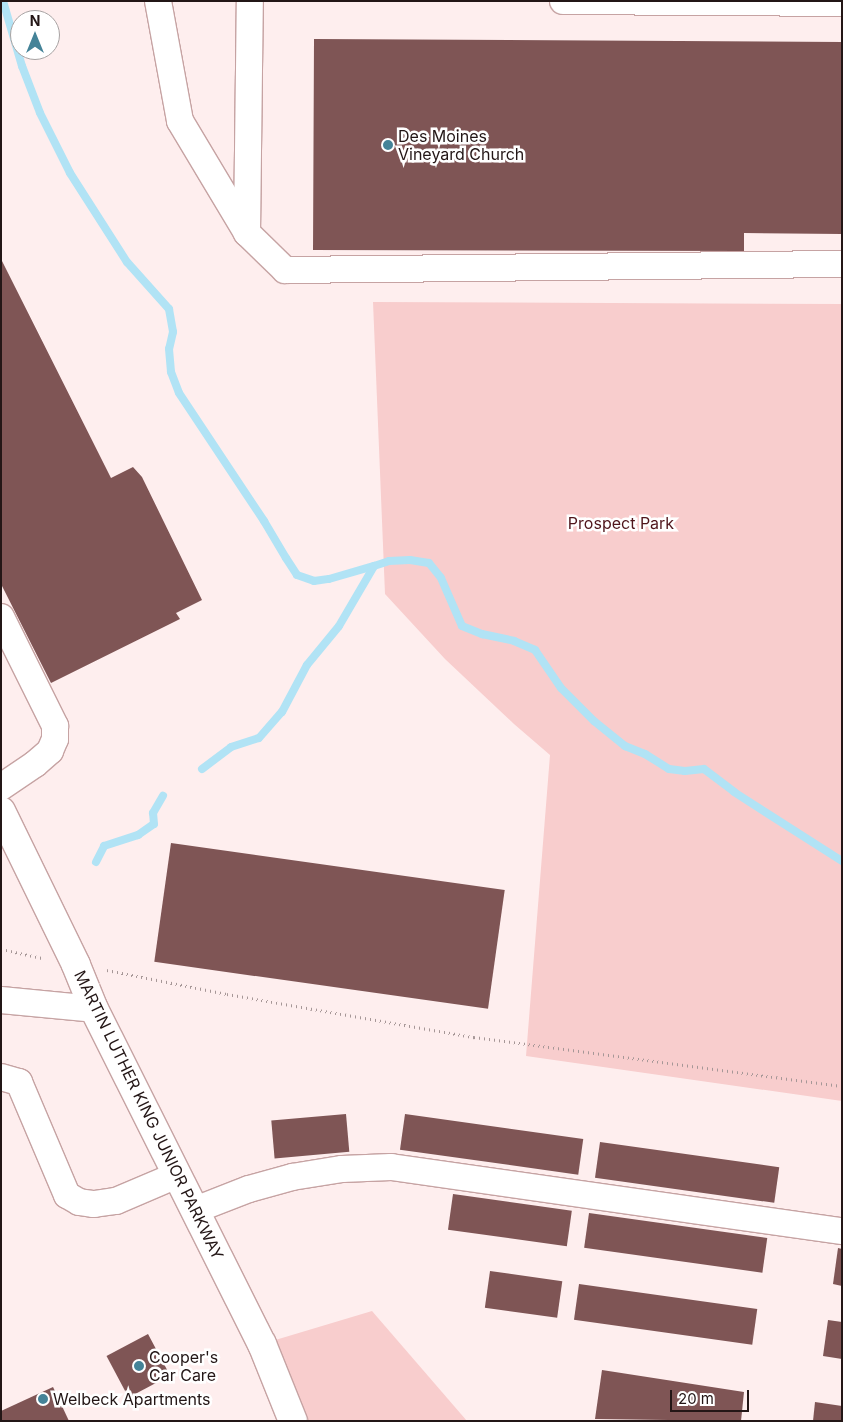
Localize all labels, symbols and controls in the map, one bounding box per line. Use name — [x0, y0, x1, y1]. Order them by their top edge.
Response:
north arrow — [10, 10, 60, 60]
text: N — [30, 12, 40, 29]
place label: Des Moines Vineyard Church — [398, 126, 524, 164]
marker: Des Moines Vineyard Church — [382, 139, 394, 151]
park label: Prospect Park — [568, 513, 674, 533]
street label: MARTIN LUTHER KING JUNIOR PARKWAY — [70, 967, 228, 1263]
place label: Cooper's Car Care — [149, 1347, 218, 1385]
marker: Cooper's Car Care — [133, 1360, 145, 1372]
scale bar — [673, 1380, 752, 1412]
place label: Welbeck Apartments — [53, 1389, 211, 1409]
text: 20 m — [678, 1389, 714, 1408]
marker: Welbeck Apartments — [37, 1393, 49, 1405]

